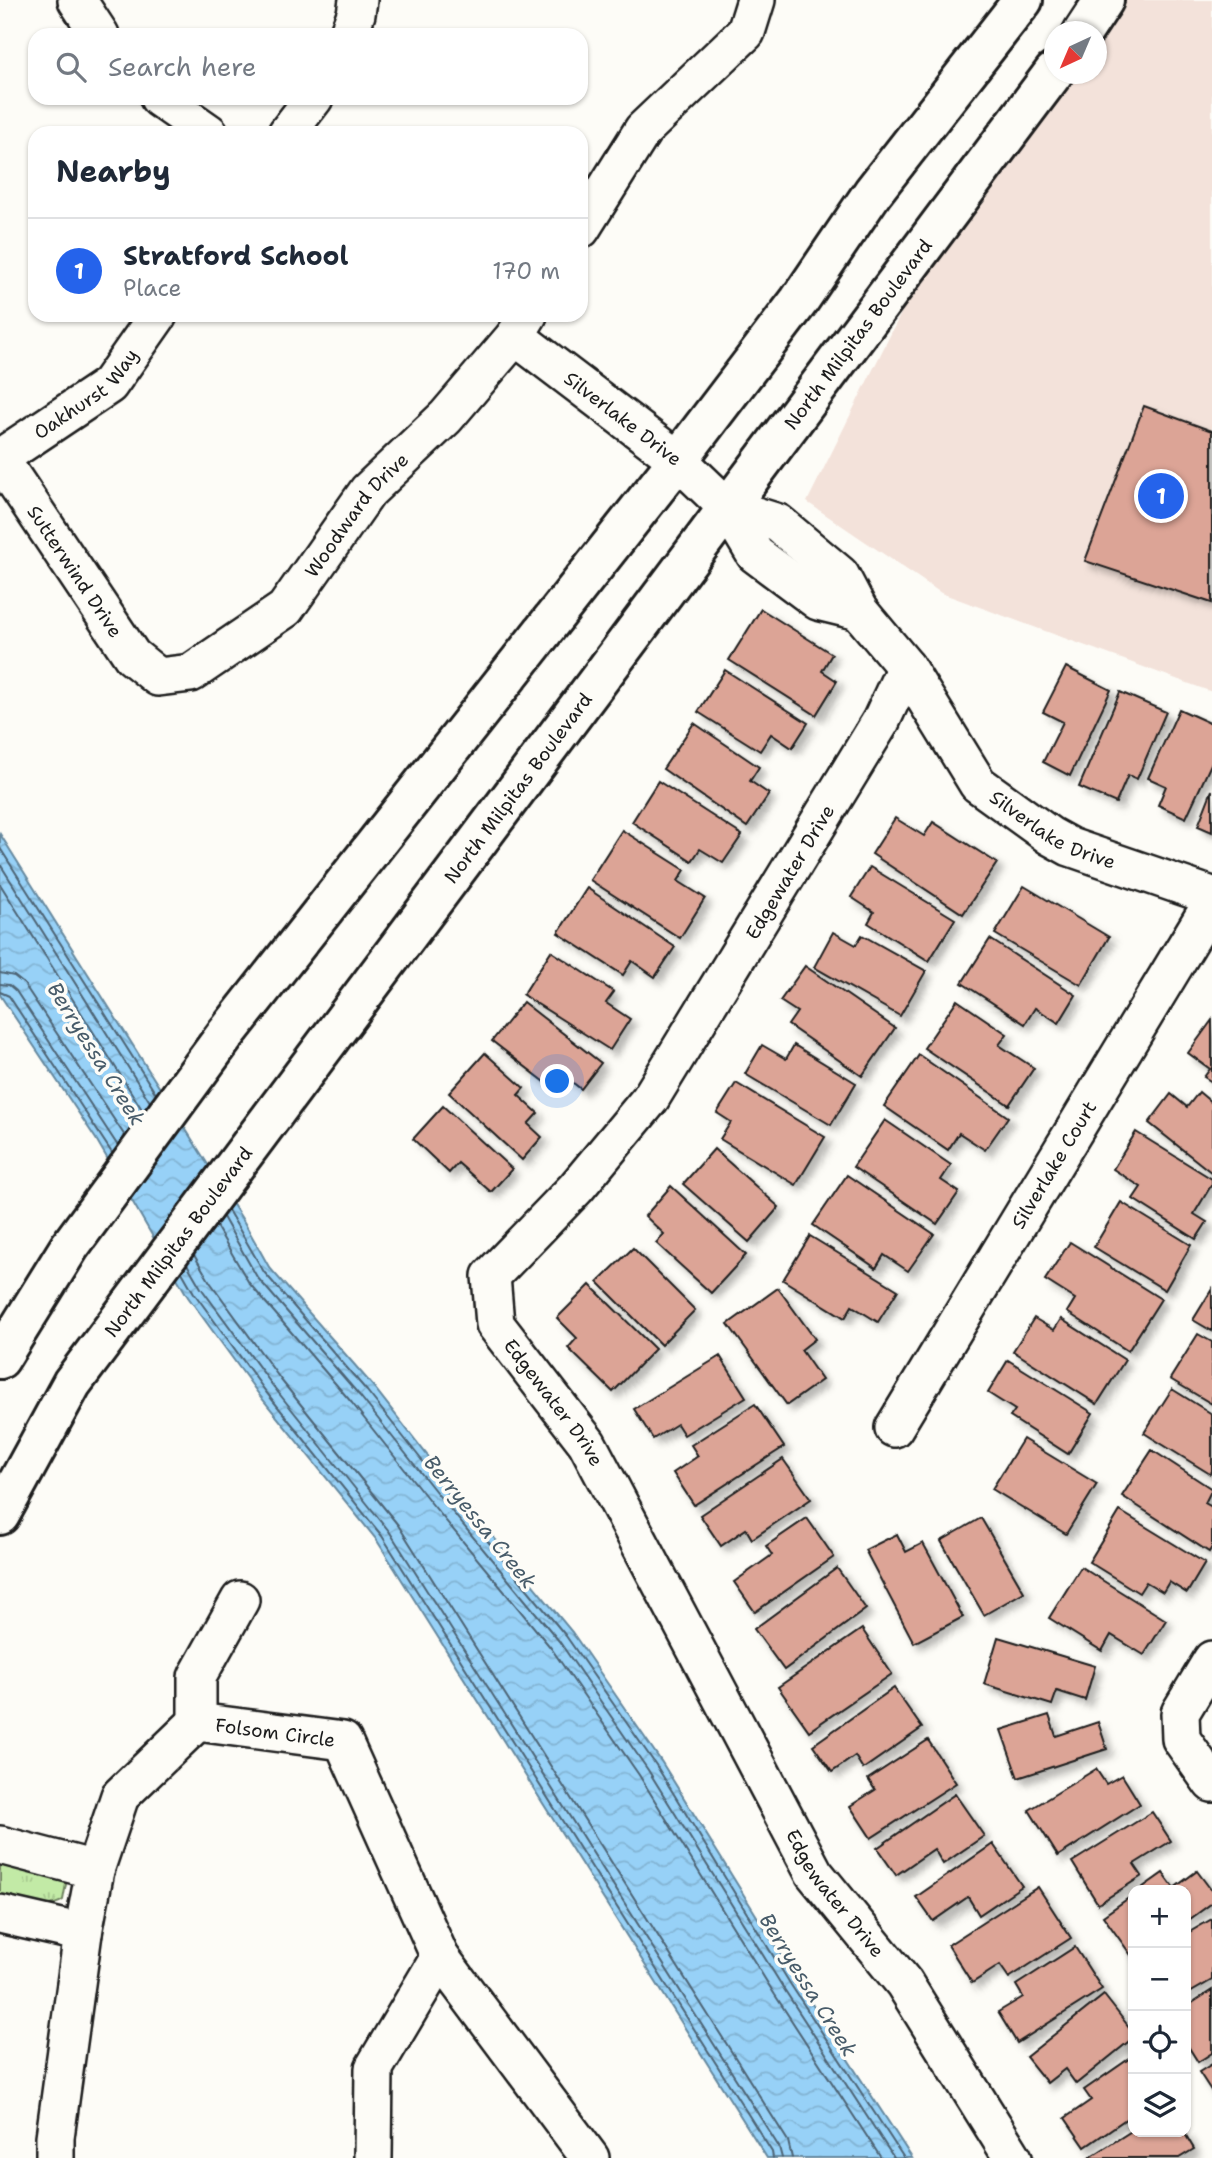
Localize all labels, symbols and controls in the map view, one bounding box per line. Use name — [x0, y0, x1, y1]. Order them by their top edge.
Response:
north arrow — [1044, 21, 1107, 84]
search box — [28, 28, 588, 105]
icon: search — [52, 48, 90, 86]
text: Search here — [108, 49, 257, 84]
text: Nearby — [56, 151, 171, 192]
street label: North Milpitas Boulevard — [778, 234, 937, 434]
text: Stratford School — [123, 238, 349, 273]
text: 1 — [74, 256, 84, 286]
text: 170 m — [492, 256, 560, 286]
text: Place — [123, 273, 182, 303]
street label: Oakhurst Way — [29, 343, 143, 445]
street label: Silverlake Drive — [559, 366, 687, 471]
street label: Woodward Drive — [299, 447, 414, 582]
pin: 1 — [1138, 470, 1184, 522]
street label: Sutterwind Drive — [22, 500, 128, 642]
street label: North Milpitas Boulevard — [438, 687, 597, 888]
street label: Silverlake Drive — [985, 784, 1119, 874]
street label: Edgewater Drive — [740, 800, 840, 944]
water label: Berryessa Creek — [41, 977, 151, 1131]
your location — [540, 1064, 574, 1098]
street label: Silverlake Court — [1005, 1096, 1102, 1233]
street label: North Milpitas Boulevard — [98, 1141, 258, 1342]
street label: Edgewater Drive — [498, 1333, 609, 1470]
water label: Berryessa Creek — [417, 1449, 543, 1595]
street label: Folsom Circle — [214, 1712, 337, 1752]
street label: Edgewater Drive — [781, 1825, 890, 1962]
map controls — [1128, 1885, 1191, 2137]
button: + — [1128, 1885, 1191, 1948]
water label: Berryessa Creek — [753, 1908, 863, 2062]
button: − — [1128, 1948, 1191, 2011]
button: locate — [1128, 2011, 1191, 2074]
button: layers — [1128, 2074, 1191, 2137]

